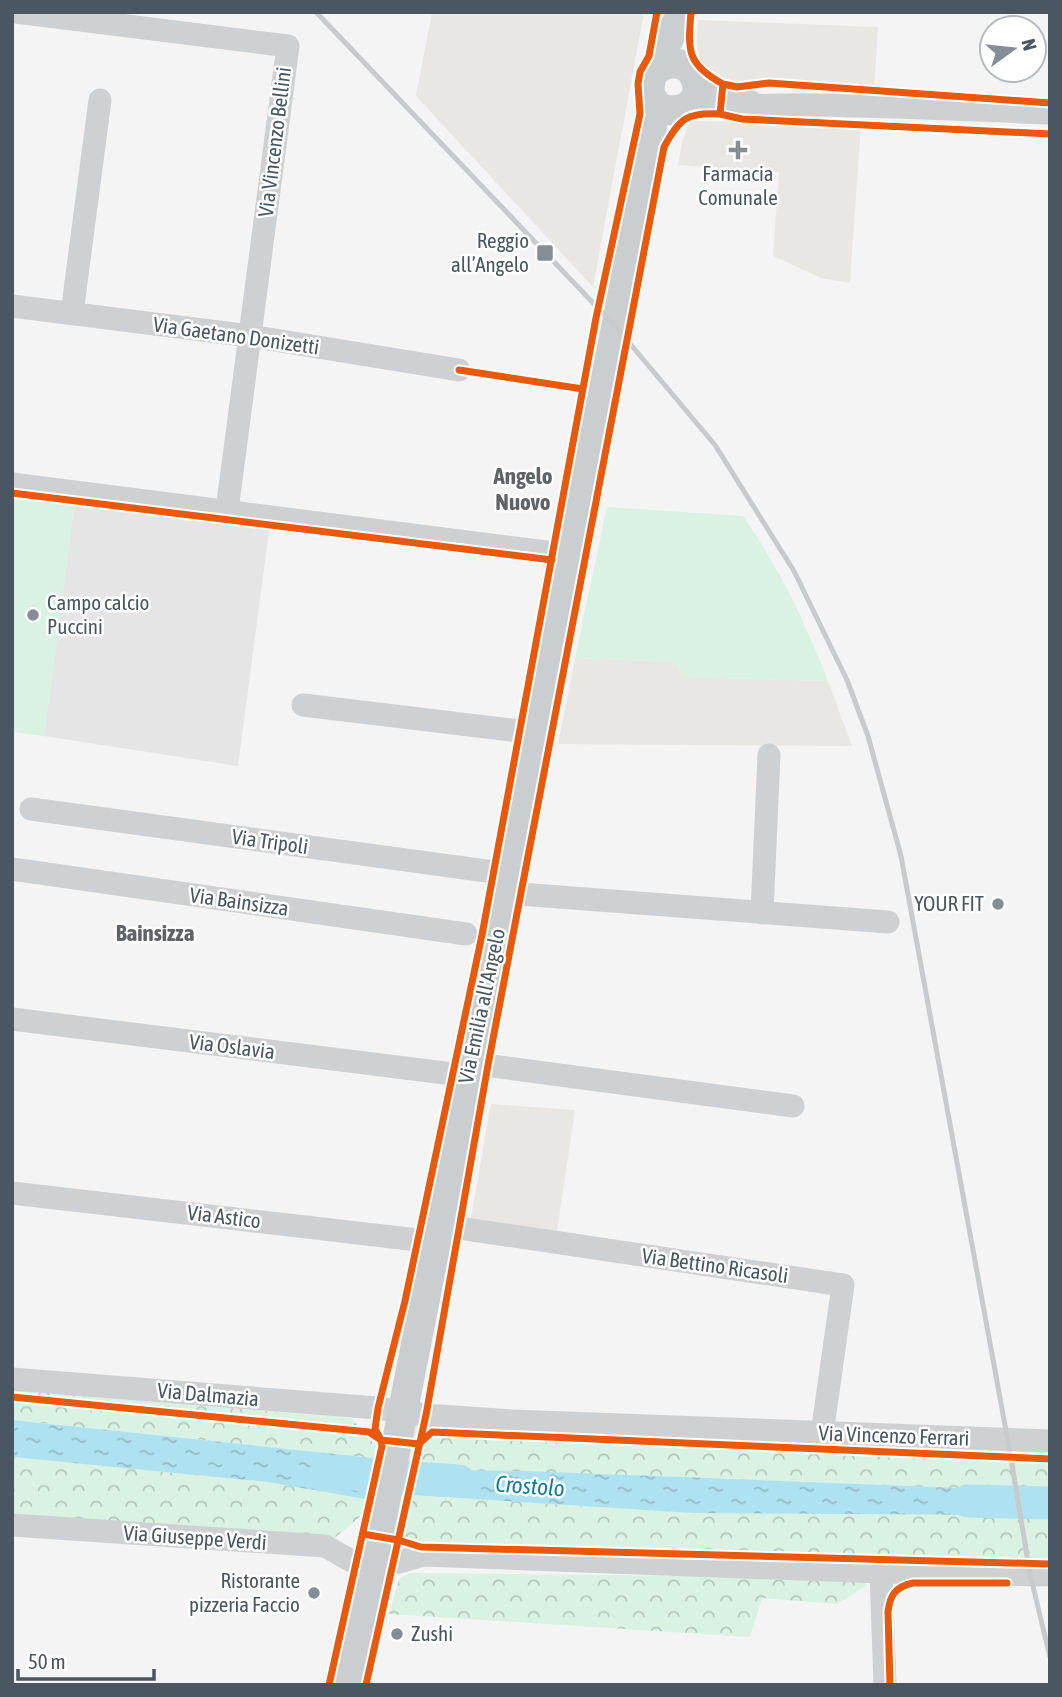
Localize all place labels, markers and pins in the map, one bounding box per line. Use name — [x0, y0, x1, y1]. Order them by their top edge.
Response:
marker: Farmacia Comunale — [730, 142, 746, 158]
place label: Farmacia Comunale — [698, 161, 778, 209]
place label: Reggio all’Angelo — [451, 228, 529, 276]
marker: Reggio all’Angelo — [535, 243, 555, 263]
place label: Campo calcio Puccini — [47, 590, 149, 638]
marker: Campo calcio Puccini — [25, 607, 41, 623]
place label: YOUR FIT — [914, 891, 984, 915]
marker: YOUR FIT — [990, 896, 1006, 912]
place label: Ristorante pizzeria Faccio — [189, 1568, 300, 1616]
marker: Ristorante pizzeria Faccio — [306, 1585, 322, 1601]
place label: Zushi — [411, 1621, 453, 1645]
marker: Zushi — [389, 1626, 405, 1642]

